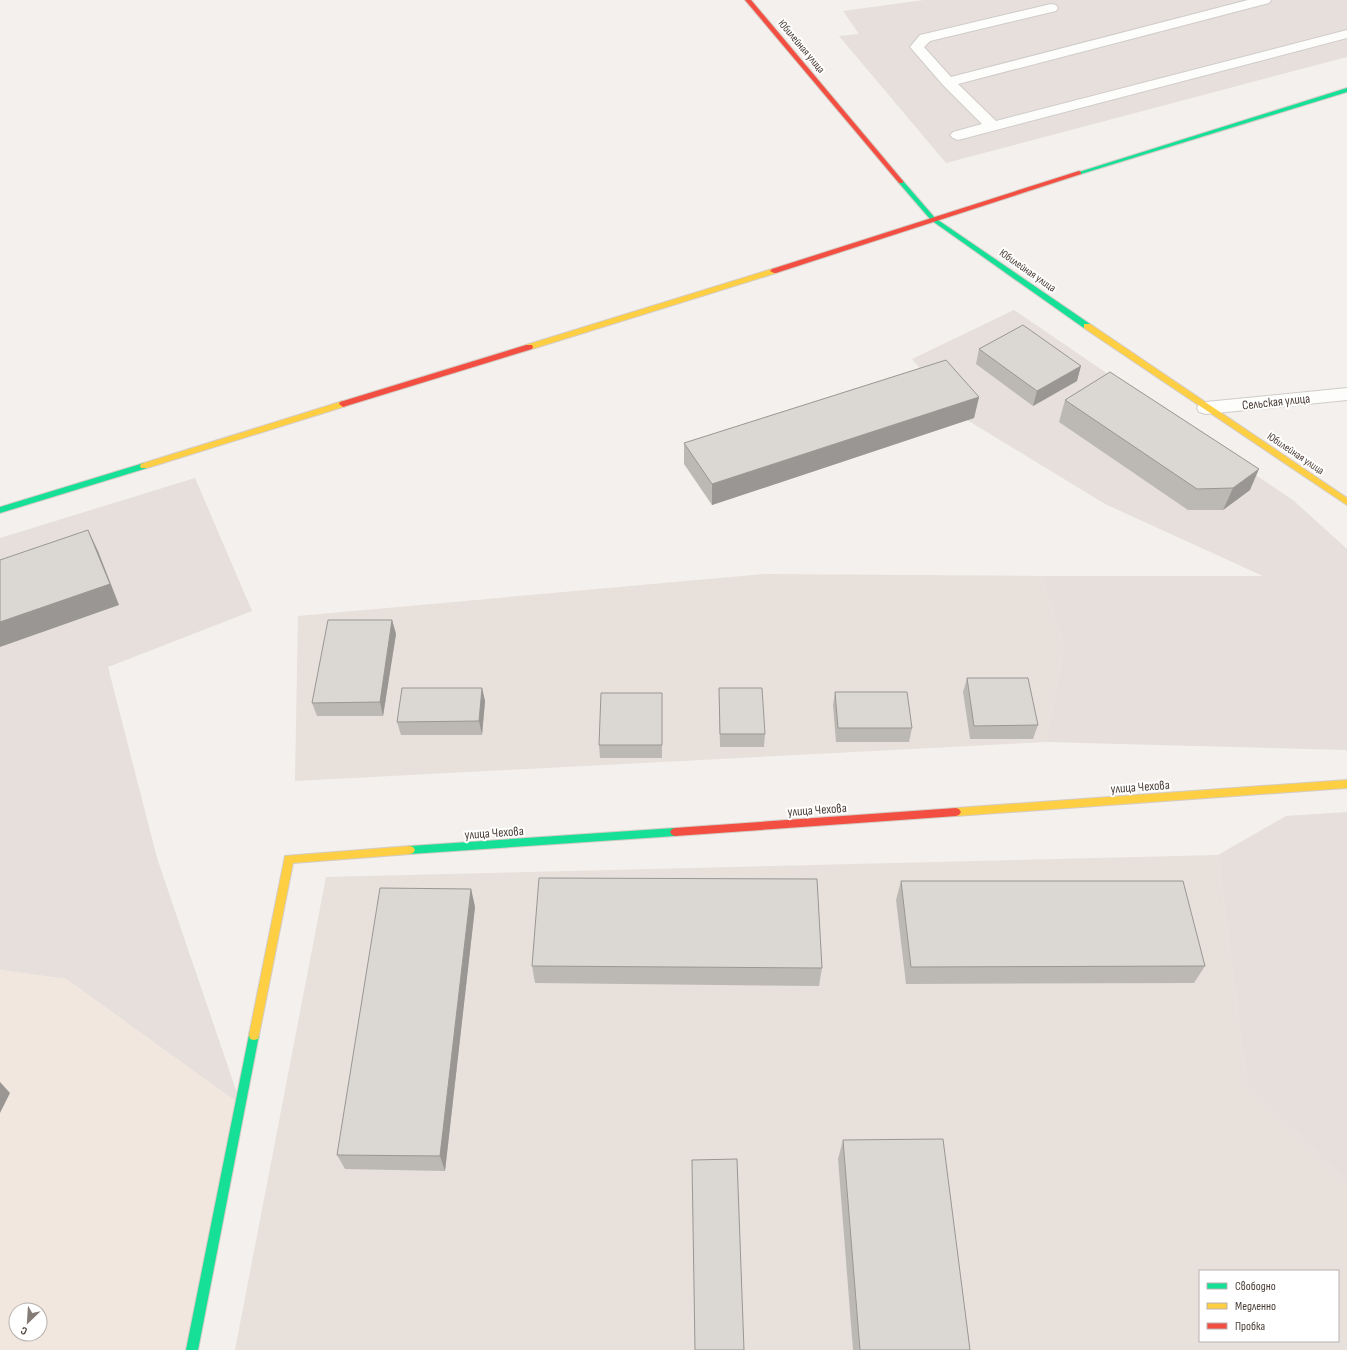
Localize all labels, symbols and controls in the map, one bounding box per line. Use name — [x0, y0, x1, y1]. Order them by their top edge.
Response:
street label: Юбилейная улица — [775, 17, 828, 76]
street label: Юбилейная улица — [997, 246, 1058, 295]
street label: Сельская улица — [1241, 390, 1311, 414]
street label: Юбилейная улица — [1265, 430, 1327, 477]
street label: улица Чехова — [1110, 777, 1170, 797]
street label: улица Чехова — [787, 800, 847, 820]
street label: улица Чехова — [464, 823, 524, 843]
legend — [1199, 1270, 1339, 1342]
text: Свободно — [1235, 1279, 1276, 1294]
text: Медленно — [1235, 1299, 1276, 1314]
north arrow — [8, 1302, 48, 1342]
text: Пробка — [1235, 1319, 1266, 1334]
text: С — [18, 1323, 29, 1338]

